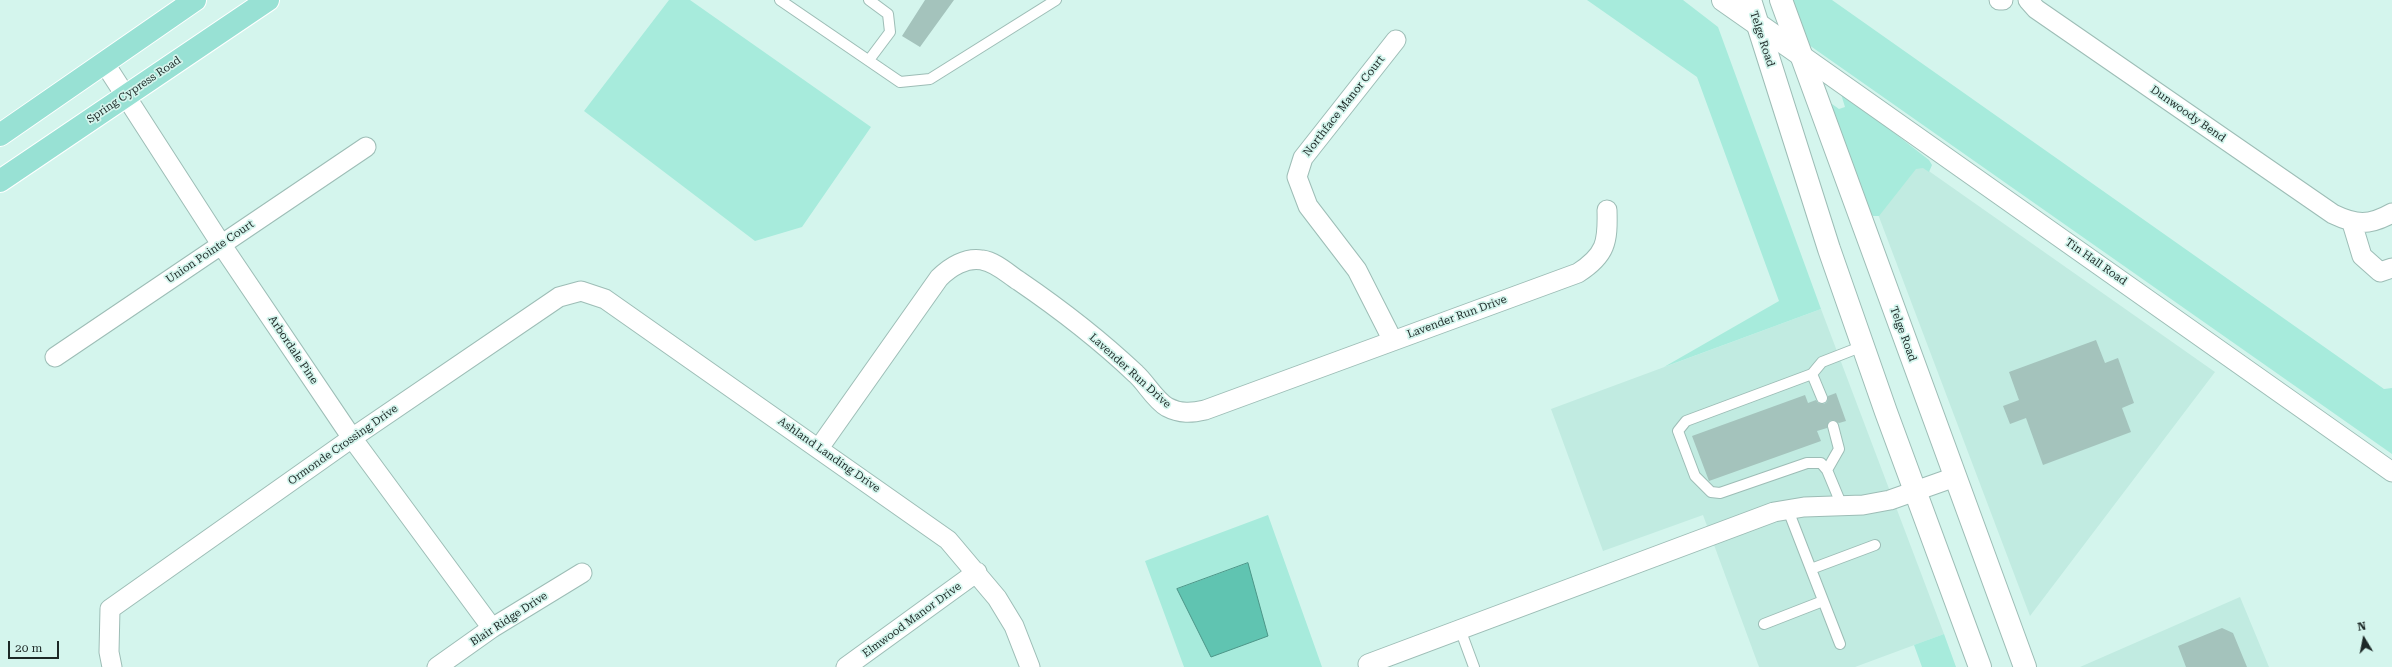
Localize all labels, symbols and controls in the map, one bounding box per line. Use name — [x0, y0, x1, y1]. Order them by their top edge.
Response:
street label: Telge Road — [1747, 9, 1777, 69]
street label: Northface Manor Court — [1301, 53, 1387, 159]
street label: Spring Cypress Road — [84, 54, 184, 126]
street label: Dunwoody Bend — [2148, 83, 2228, 145]
street label: Union Pointe Court — [164, 218, 256, 286]
street label: Tin Hall Road — [2063, 236, 2129, 288]
street label: Lavender Run Drive — [1405, 293, 1509, 341]
street label: Telge Road — [1887, 305, 1919, 363]
street label: Arbordale Pine — [265, 313, 321, 387]
street label: Lavender Run Drive — [1087, 331, 1173, 411]
street label: Ormonde Crossing Drive — [286, 402, 400, 488]
street label: Ashland Landing Drive — [775, 415, 883, 495]
street label: Elmwood Manor Drive — [860, 580, 964, 660]
street label: Blair Ridge Drive — [468, 589, 550, 649]
north arrow — [2344, 619, 2384, 659]
text: N — [2357, 620, 2367, 634]
scale bar — [10, 633, 61, 659]
text: 20 m — [15, 641, 42, 655]

